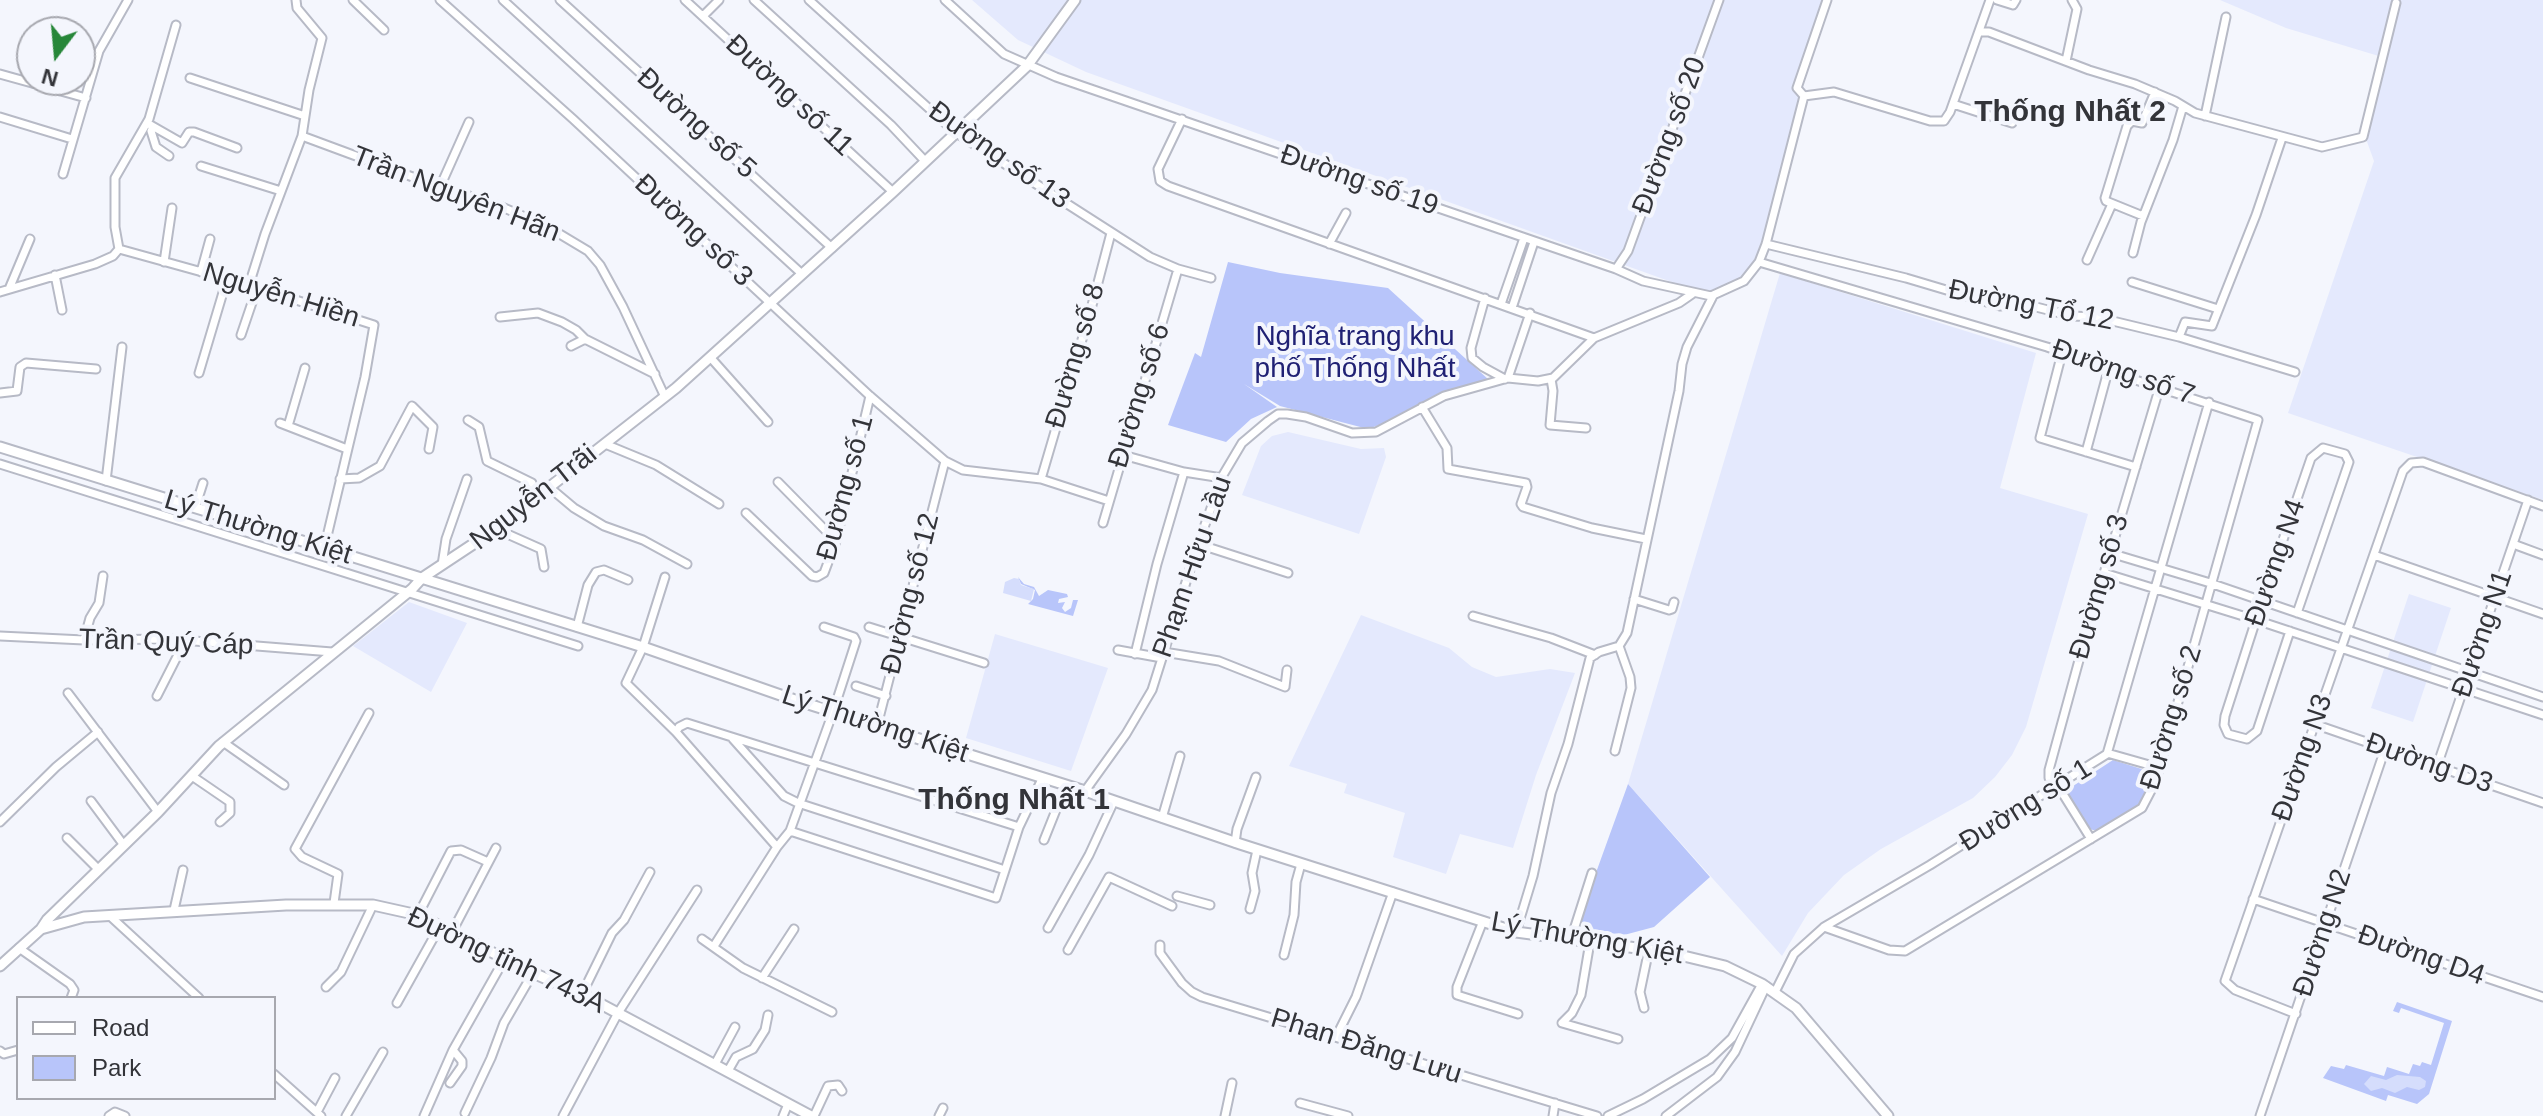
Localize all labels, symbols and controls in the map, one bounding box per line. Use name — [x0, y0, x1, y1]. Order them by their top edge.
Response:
north arrow — [16, 16, 96, 96]
street label: Đường số 11 — [718, 28, 860, 164]
street label: Đường số 20 — [1626, 53, 1714, 219]
street label: Đường số 5 — [629, 62, 763, 186]
text: N — [39, 63, 61, 92]
street label: Đường số 13 — [922, 95, 1076, 217]
district label: Thống Nhất 2 — [1974, 95, 2166, 131]
street label: Đường số 19 — [1276, 138, 1442, 224]
street label: Trần Nguyên Hãn — [347, 140, 565, 250]
street label: Đường số 3 — [627, 168, 759, 294]
street label: Nguyễn Hiền — [199, 256, 363, 336]
street label: Đường Tổ 12 — [1945, 273, 2117, 339]
street label: Đường số 8 — [1039, 280, 1113, 432]
street label: Đường số 6 — [1102, 320, 1178, 472]
park label: Nghĩa trang khu phố Thống Nhất — [1255, 320, 1455, 386]
street label: Đường số 7 — [2047, 333, 2199, 413]
street label: Đường số 1 — [810, 412, 882, 564]
street label: Nguyễn Trãi — [464, 438, 604, 558]
street label: Phạm Hữu Lầu — [1146, 472, 1240, 662]
street label: Lý Thường Kiệt — [160, 484, 356, 572]
street label: Đường N4 — [2239, 495, 2313, 631]
street label: Đường số 12 — [875, 510, 947, 678]
street label: Đường số 3 — [2063, 511, 2137, 663]
street label: Đường N1 — [2446, 566, 2520, 702]
street label: Trần Quý Cáp — [78, 623, 254, 663]
street label: Đường số 2 — [2134, 642, 2210, 794]
street label: Lý Thường Kiệt — [777, 679, 973, 771]
street label: Đường N3 — [2266, 690, 2340, 826]
street label: Đường D3 — [2361, 727, 2497, 801]
street label: Đường số 1 — [1954, 752, 2098, 860]
district label: Thống Nhất 1 — [918, 783, 1110, 819]
street label: Đường N2 — [2287, 865, 2359, 1001]
street label: Đường tỉnh 743A — [402, 900, 610, 1022]
street label: Lý Thường Kiệt — [1488, 906, 1686, 972]
street label: Đường D4 — [2353, 919, 2489, 993]
legend — [16, 996, 276, 1100]
street label: Phan Đăng Lưu — [1267, 1002, 1465, 1092]
text: Road — [92, 1014, 149, 1041]
text: Park — [92, 1054, 141, 1081]

